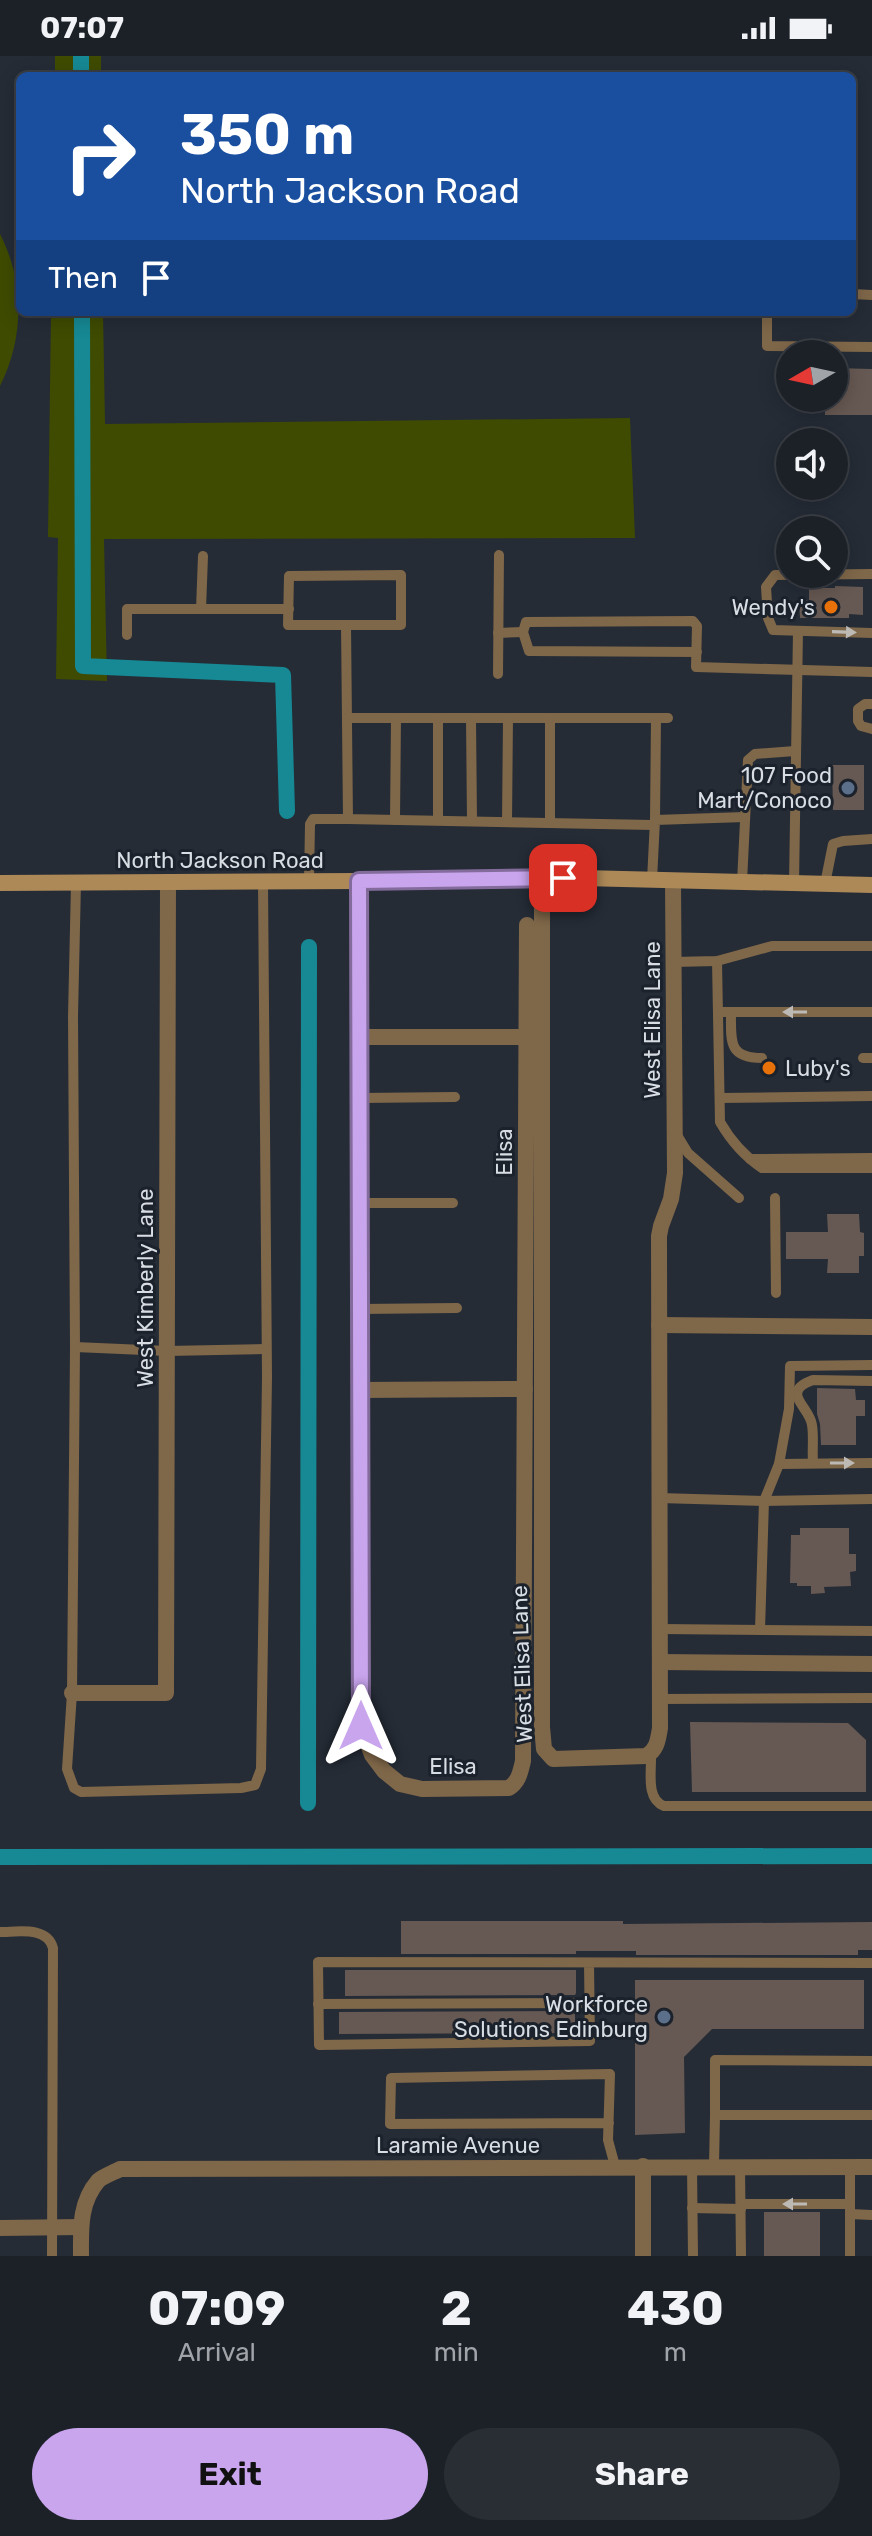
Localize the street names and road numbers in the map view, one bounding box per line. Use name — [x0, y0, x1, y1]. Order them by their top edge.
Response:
street label: North Jackson Road — [116, 847, 324, 874]
street label: West Elisa Lane — [639, 941, 666, 1099]
street label: Elisa — [491, 1128, 518, 1176]
street label: West Kimberly Lane — [132, 1188, 159, 1388]
street label: West Elisa Lane — [506, 1585, 538, 1743]
street label: Elisa — [429, 1753, 477, 1780]
street label: Laramie Avenue — [376, 2132, 540, 2159]

